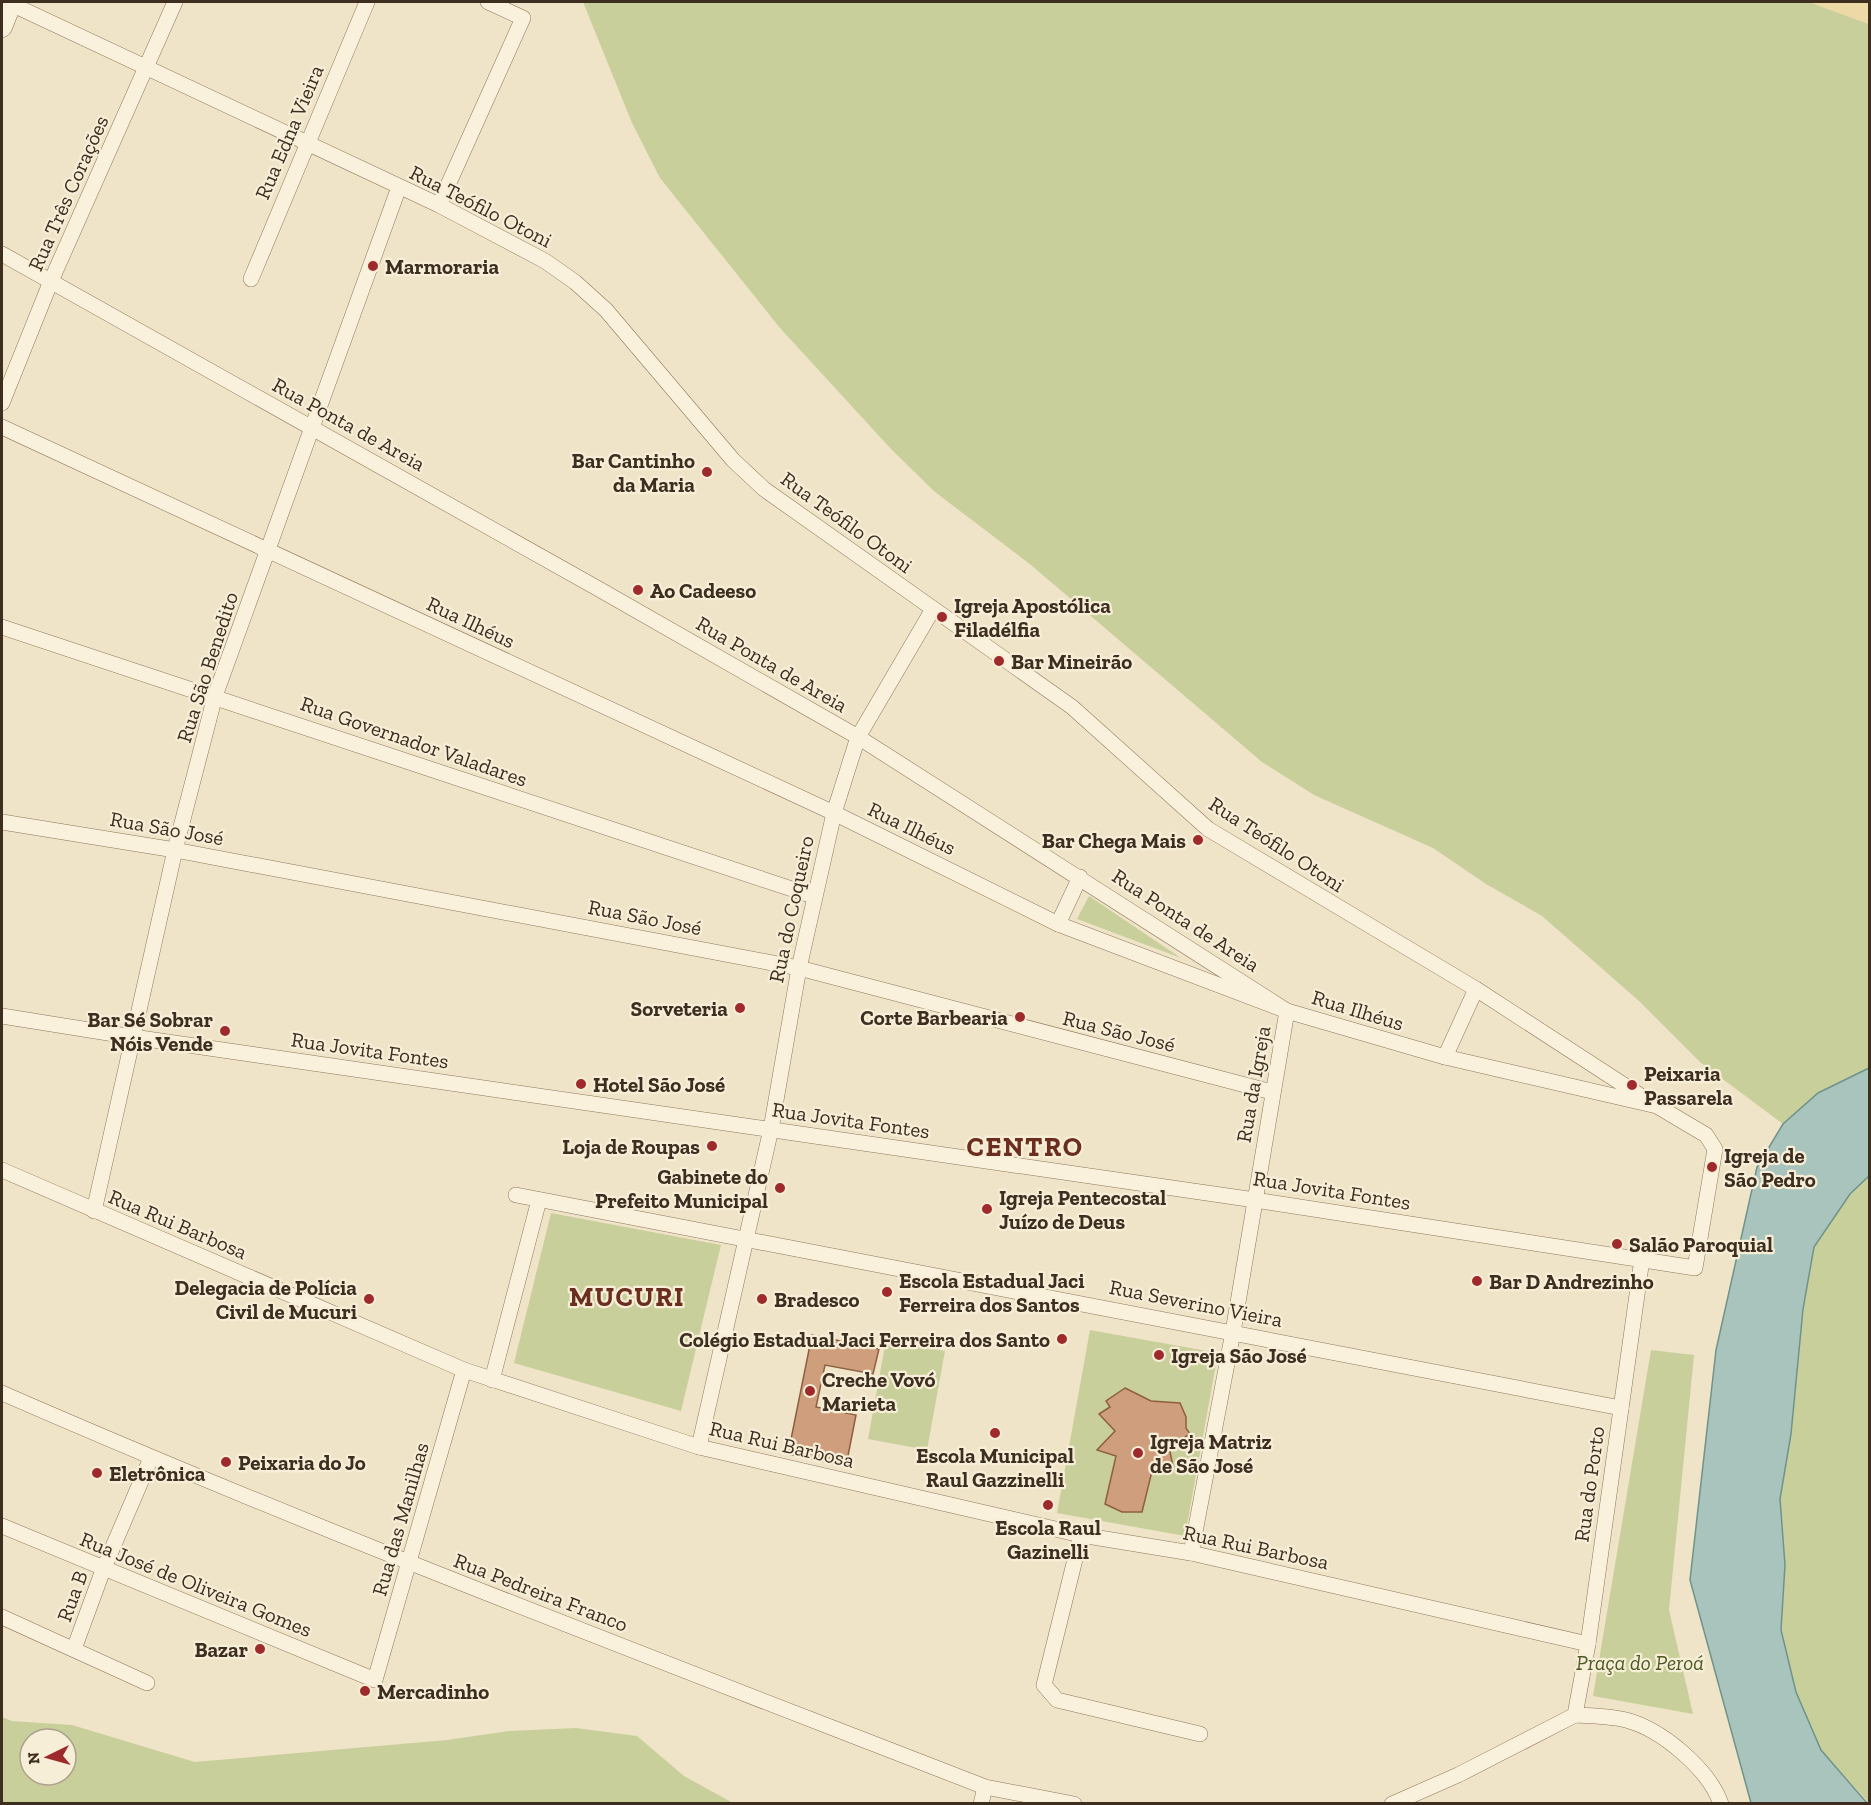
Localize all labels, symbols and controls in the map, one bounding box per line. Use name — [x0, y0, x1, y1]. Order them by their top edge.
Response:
street label: Rua Edna Vieira — [249, 61, 329, 203]
street label: Rua Três Corações — [23, 111, 113, 275]
street label: Rua Teófilo Otoni — [406, 159, 556, 253]
place label: Marmoraria — [385, 254, 499, 279]
marker: Marmoraria — [366, 259, 380, 273]
street label: Rua Ponta de Areia — [268, 372, 430, 476]
place label: Bar Cantinho da Maria — [572, 448, 695, 497]
marker: Bar Cantinho da Maria — [700, 465, 714, 479]
street label: Rua Teófilo Otoni — [776, 466, 918, 578]
place label: Ao Cadeeso — [650, 578, 756, 603]
marker: Ao Cadeeso — [631, 583, 645, 597]
street label: Rua São Benedito — [171, 588, 243, 746]
street label: Rua Ilhéus — [423, 591, 519, 653]
place label: Igreja Apostólica Filadélfia — [954, 593, 1111, 642]
marker: Igreja Apostólica Filadélfia — [935, 610, 949, 624]
street label: Rua Ponta de Areia — [692, 611, 852, 717]
place label: Bar Mineirão — [1011, 649, 1132, 674]
marker: Bar Mineirão — [992, 654, 1006, 668]
street label: Rua Governador Valadares — [297, 690, 531, 792]
street label: Rua Teófilo Otoni — [1205, 791, 1350, 897]
street label: Rua Ilhéus — [864, 796, 960, 860]
street label: Rua São José — [108, 806, 226, 850]
place label: Bar Chega Mais — [1042, 828, 1186, 853]
street label: Rua do Coqueiro — [763, 833, 819, 985]
marker: Bar Chega Mais — [1191, 833, 1205, 847]
street label: Rua Ponta de Areia — [1108, 863, 1264, 977]
street label: Rua São José — [586, 894, 704, 940]
street label: Rua Ilhéus — [1309, 984, 1407, 1036]
place label: Sorveteria — [631, 996, 728, 1021]
marker: Sorveteria — [733, 1001, 747, 1015]
place label: Corte Barbearia — [860, 1005, 1008, 1030]
street label: Rua São José — [1060, 1005, 1178, 1057]
place label: Bar Sé Sobrar Nóis Vende — [87, 1007, 213, 1056]
marker: Corte Barbearia — [1013, 1010, 1027, 1024]
marker: Bar Sé Sobrar Nóis Vende — [218, 1024, 232, 1038]
street label: Rua da Igreja — [1230, 1024, 1277, 1144]
street label: Rua Jovita Fontes — [290, 1027, 450, 1073]
place label: Peixaria Passarela — [1644, 1061, 1733, 1110]
place label: Hotel São José — [593, 1072, 725, 1097]
marker: Hotel São José — [574, 1077, 588, 1091]
marker: Peixaria Passarela — [1625, 1078, 1639, 1092]
street label: Rua Jovita Fontes — [771, 1097, 931, 1143]
district label: CENTRO — [967, 1131, 1083, 1163]
place label: Loja de Roupas — [562, 1134, 700, 1159]
marker: Loja de Roupas — [705, 1139, 719, 1153]
place label: Igreja de São Pedro — [1724, 1143, 1816, 1192]
marker: Igreja de São Pedro — [1705, 1160, 1719, 1174]
place label: Gabinete do Prefeito Municipal — [595, 1164, 768, 1213]
street label: Rua Jovita Fontes — [1252, 1165, 1412, 1215]
marker: Gabinete do Prefeito Municipal — [773, 1181, 787, 1195]
street label: Rua Rui Barbosa — [105, 1184, 251, 1264]
place label: Igreja Pentecostal Juízo de Deus — [999, 1185, 1166, 1234]
marker: Igreja Pentecostal Juízo de Deus — [980, 1202, 994, 1216]
place label: Salão Paroquial — [1629, 1232, 1773, 1257]
marker: Salão Paroquial — [1610, 1237, 1624, 1251]
place label: Escola Estadual Jaci Ferreira dos Santos — [899, 1268, 1084, 1317]
place label: Bar D Andrezinho — [1489, 1269, 1654, 1294]
street label: Rua Severino Vieira — [1107, 1274, 1285, 1332]
marker: Bar D Andrezinho — [1470, 1274, 1484, 1288]
place label: Delegacia de Polícia Civil de Mucuri — [175, 1275, 357, 1324]
district label: MUCURI — [569, 1281, 685, 1313]
marker: Escola Estadual Jaci Ferreira dos Santos — [880, 1285, 894, 1299]
place label: Bradesco — [774, 1287, 860, 1312]
marker: Delegacia de Polícia Civil de Mucuri — [362, 1292, 376, 1306]
marker: Bradesco — [755, 1292, 769, 1306]
place label: Colégio Estadual Jaci Ferreira dos Santo — [679, 1327, 1050, 1352]
marker: Colégio Estadual Jaci Ferreira dos Santo — [1055, 1332, 1069, 1346]
place label: Igreja São José — [1171, 1343, 1307, 1368]
marker: Igreja São José — [1152, 1348, 1166, 1362]
place label: Creche Vovó Marieta — [822, 1367, 936, 1416]
marker: Creche Vovó Marieta — [803, 1384, 817, 1398]
street label: Rua Rui Barbosa — [707, 1415, 857, 1473]
street label: Rua do Porto — [1569, 1425, 1609, 1543]
marker: Escola Municipal Raul Gazzinelli — [988, 1426, 1002, 1440]
place label: Igreja Matriz de São José — [1150, 1429, 1272, 1478]
street label: Rua das Manilhas — [366, 1439, 434, 1599]
place label: Escola Municipal Raul Gazzinelli — [916, 1443, 1074, 1492]
marker: Igreja Matriz de São José — [1131, 1446, 1145, 1460]
place label: Peixaria do Jo — [238, 1450, 366, 1475]
marker: Peixaria do Jo — [219, 1455, 233, 1469]
place label: Eletrônica — [109, 1461, 206, 1486]
marker: Eletrônica — [90, 1466, 104, 1480]
marker: Escola Raul Gazinelli — [1041, 1498, 1055, 1512]
place label: Escola Raul Gazinelli — [995, 1515, 1101, 1564]
street label: Rua Rui Barbosa — [1181, 1519, 1331, 1575]
street label: Rua José de Oliveira Gomes — [77, 1526, 315, 1642]
street label: Rua Pedreira Franco — [451, 1547, 631, 1637]
street label: Rua B — [51, 1567, 93, 1625]
place label: Bazar — [194, 1637, 248, 1662]
marker: Bazar — [253, 1642, 267, 1656]
park label: Praça do Peroá — [1576, 1650, 1704, 1675]
place label: Mercadinho — [377, 1679, 489, 1704]
marker: Mercadinho — [358, 1684, 372, 1698]
north arrow — [18, 1727, 78, 1787]
text: N — [24, 1751, 44, 1765]

